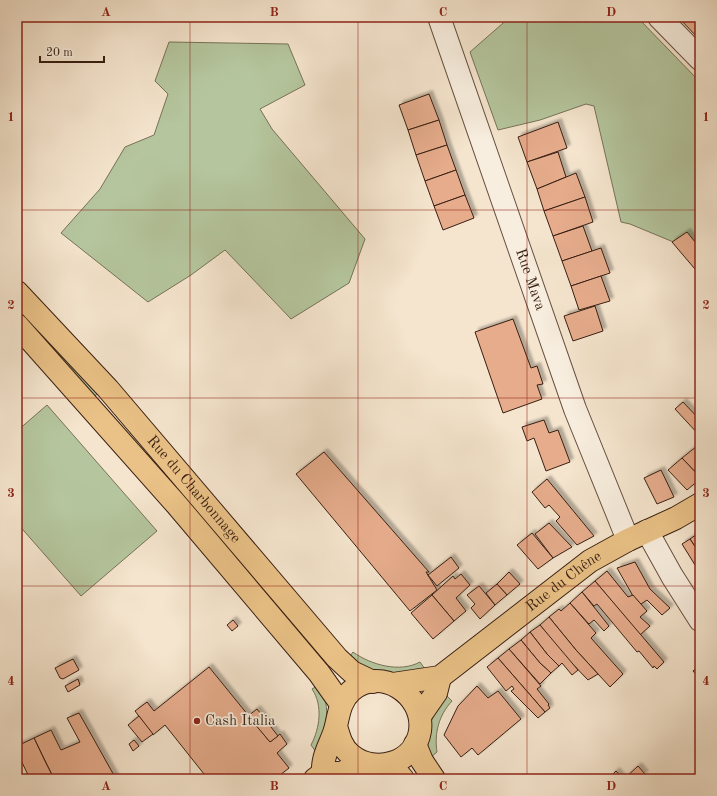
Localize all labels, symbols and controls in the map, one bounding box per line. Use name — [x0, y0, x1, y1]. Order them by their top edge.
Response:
text: A — [101, 6, 111, 19]
text: B — [269, 6, 279, 19]
text: C — [439, 6, 447, 19]
text: D — [606, 6, 616, 19]
scale bar — [40, 38, 104, 64]
text: 20 m — [46, 47, 73, 59]
text: 1 — [7, 111, 15, 124]
text: 1 — [702, 111, 710, 124]
street label: Rue Mava — [512, 247, 548, 313]
text: 2 — [7, 299, 15, 312]
text: 2 — [702, 299, 710, 312]
street label: Rue du Charbonnage — [144, 433, 243, 546]
text: 3 — [7, 487, 15, 500]
text: 3 — [702, 487, 710, 500]
street label: Rue du Chêne — [524, 549, 604, 615]
text: 4 — [7, 675, 15, 688]
text: 4 — [702, 675, 710, 688]
place label: Cash Italia — [205, 714, 276, 729]
marker: Cash Italia — [192, 716, 202, 726]
text: A — [101, 780, 111, 793]
text: B — [269, 780, 279, 793]
text: C — [439, 780, 447, 793]
text: D — [606, 780, 616, 793]

